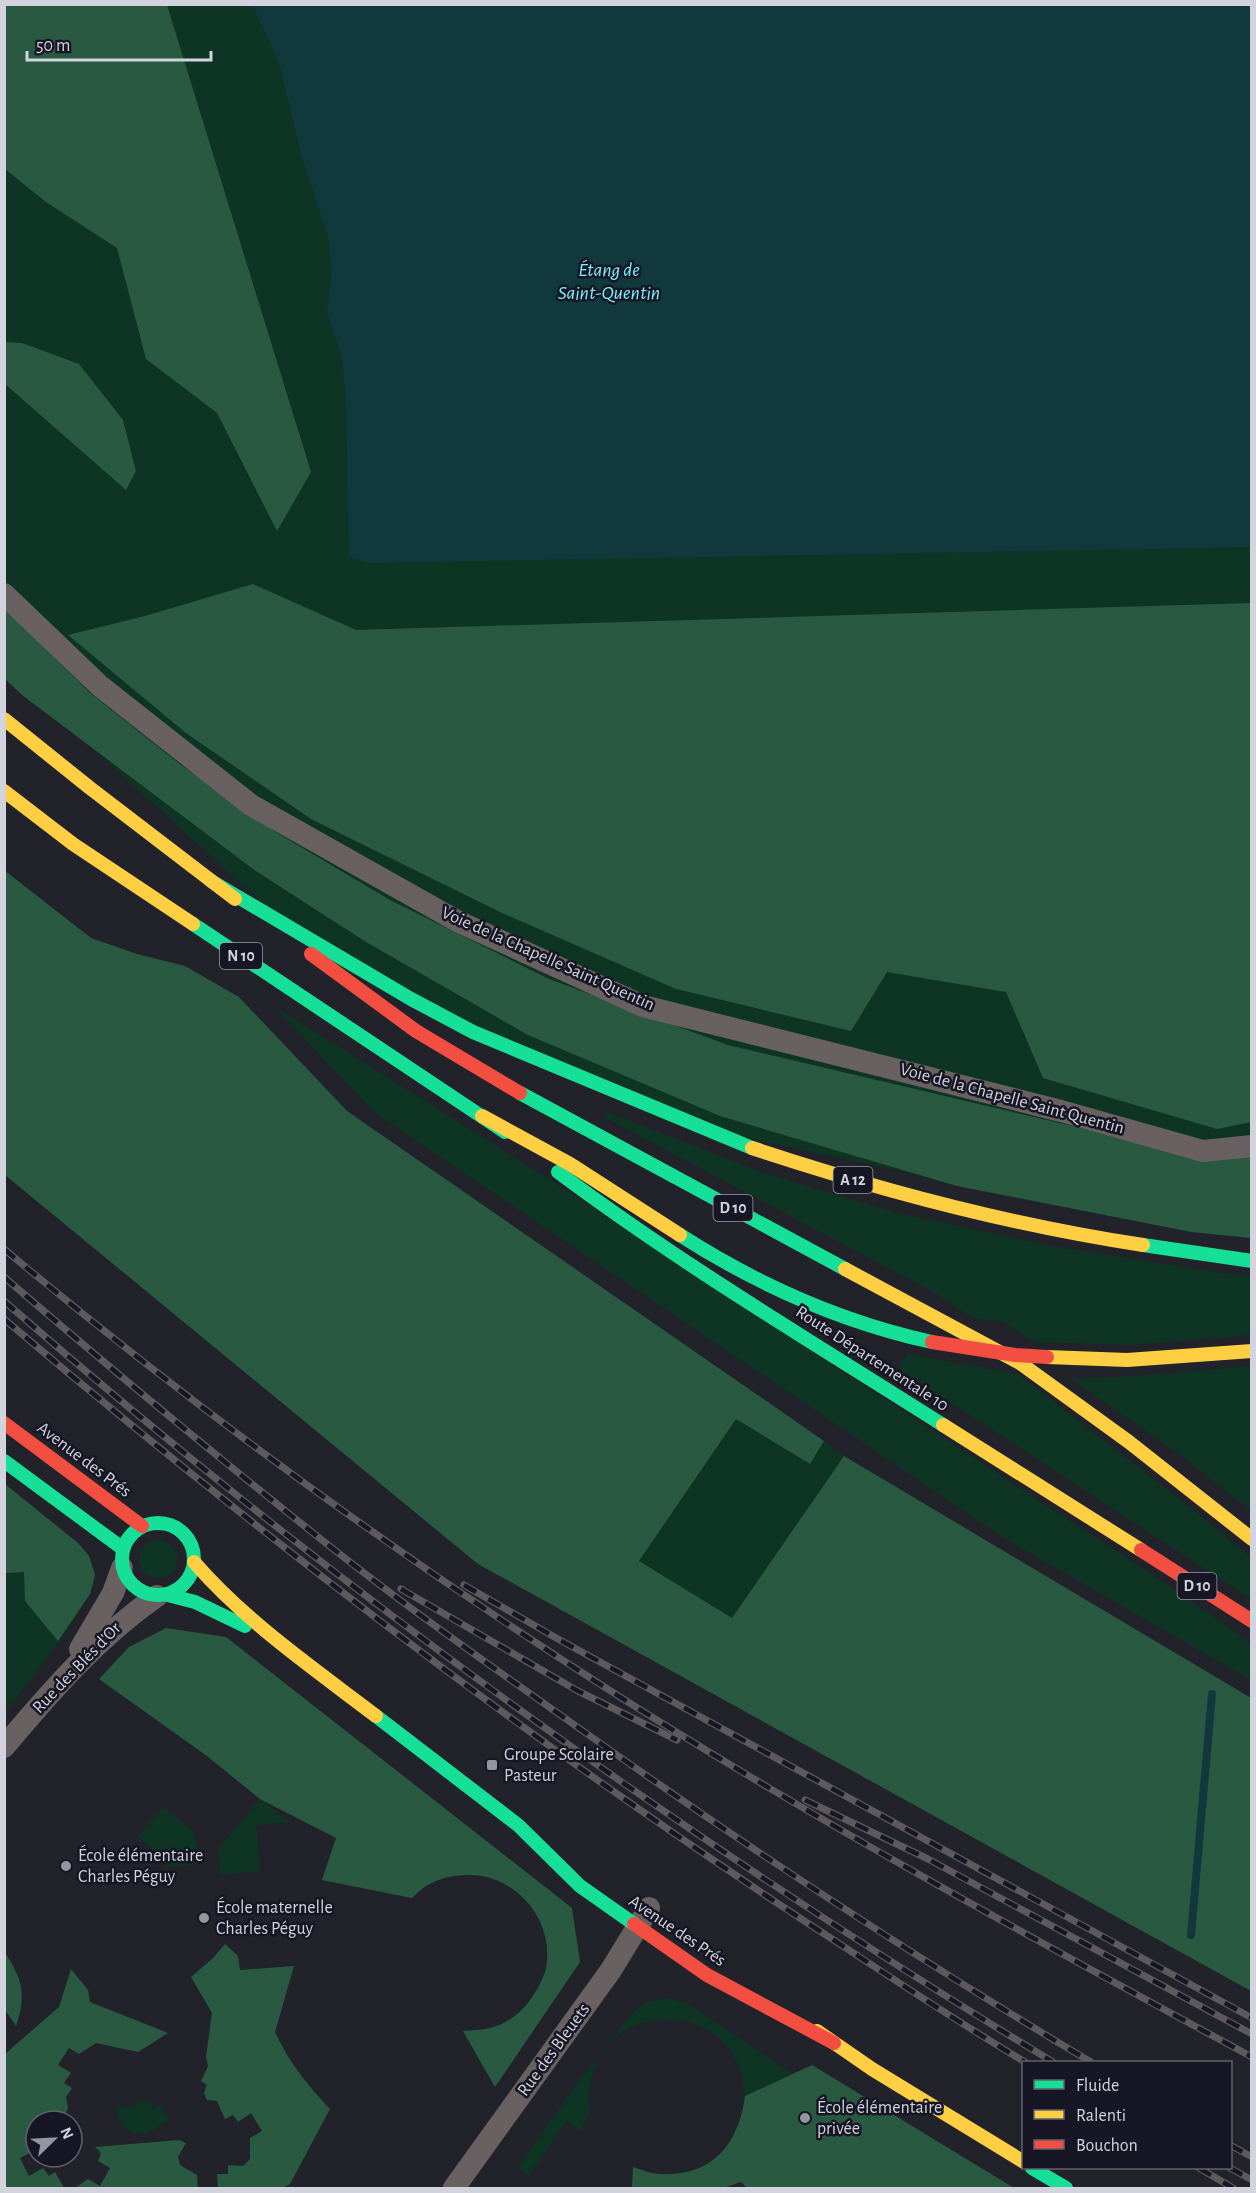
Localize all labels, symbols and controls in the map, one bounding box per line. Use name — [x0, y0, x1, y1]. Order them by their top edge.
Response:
scale bar — [27, 24, 212, 62]
text: 50 m — [36, 37, 70, 55]
water label: Étang de Saint-Quentin — [558, 259, 660, 303]
street label: Voie de la Chapelle Saint Quentin — [439, 904, 657, 1014]
road number: N 10 — [220, 943, 262, 969]
street label: Voie de la Chapelle Saint Quentin — [898, 1060, 1126, 1138]
road number: A 12 — [834, 1167, 872, 1193]
road number: D 10 — [714, 1195, 752, 1221]
street label: Route Départementale 10 — [792, 1303, 952, 1415]
street label: Avenue des Prés — [34, 1419, 134, 1501]
road number: D 10 — [1178, 1573, 1216, 1599]
street label: Rue des Blés d'Or — [29, 1619, 125, 1717]
place label: Groupe Scolaire Pasteur — [504, 1746, 614, 1785]
marker: Groupe Scolaire Pasteur — [485, 1758, 499, 1772]
place label: École élémentaire Charles Péguy — [78, 1844, 203, 1886]
marker: École élémentaire Charles Péguy — [59, 1859, 73, 1873]
street label: Avenue des Prés — [625, 1892, 729, 1970]
place label: École maternelle Charles Péguy — [216, 1896, 333, 1938]
marker: École maternelle Charles Péguy — [197, 1911, 211, 1925]
street label: Rue des Bleuets — [515, 2000, 593, 2100]
legend — [1022, 2061, 1232, 2169]
text: Fluide — [1076, 2077, 1119, 2095]
place label: École élémentaire privée — [817, 2096, 942, 2138]
text: Ralenti — [1076, 2107, 1126, 2125]
north arrow — [24, 2109, 84, 2169]
marker: École élémentaire privée — [798, 2111, 812, 2125]
text: N — [57, 2125, 76, 2142]
text: Bouchon — [1076, 2137, 1138, 2155]

